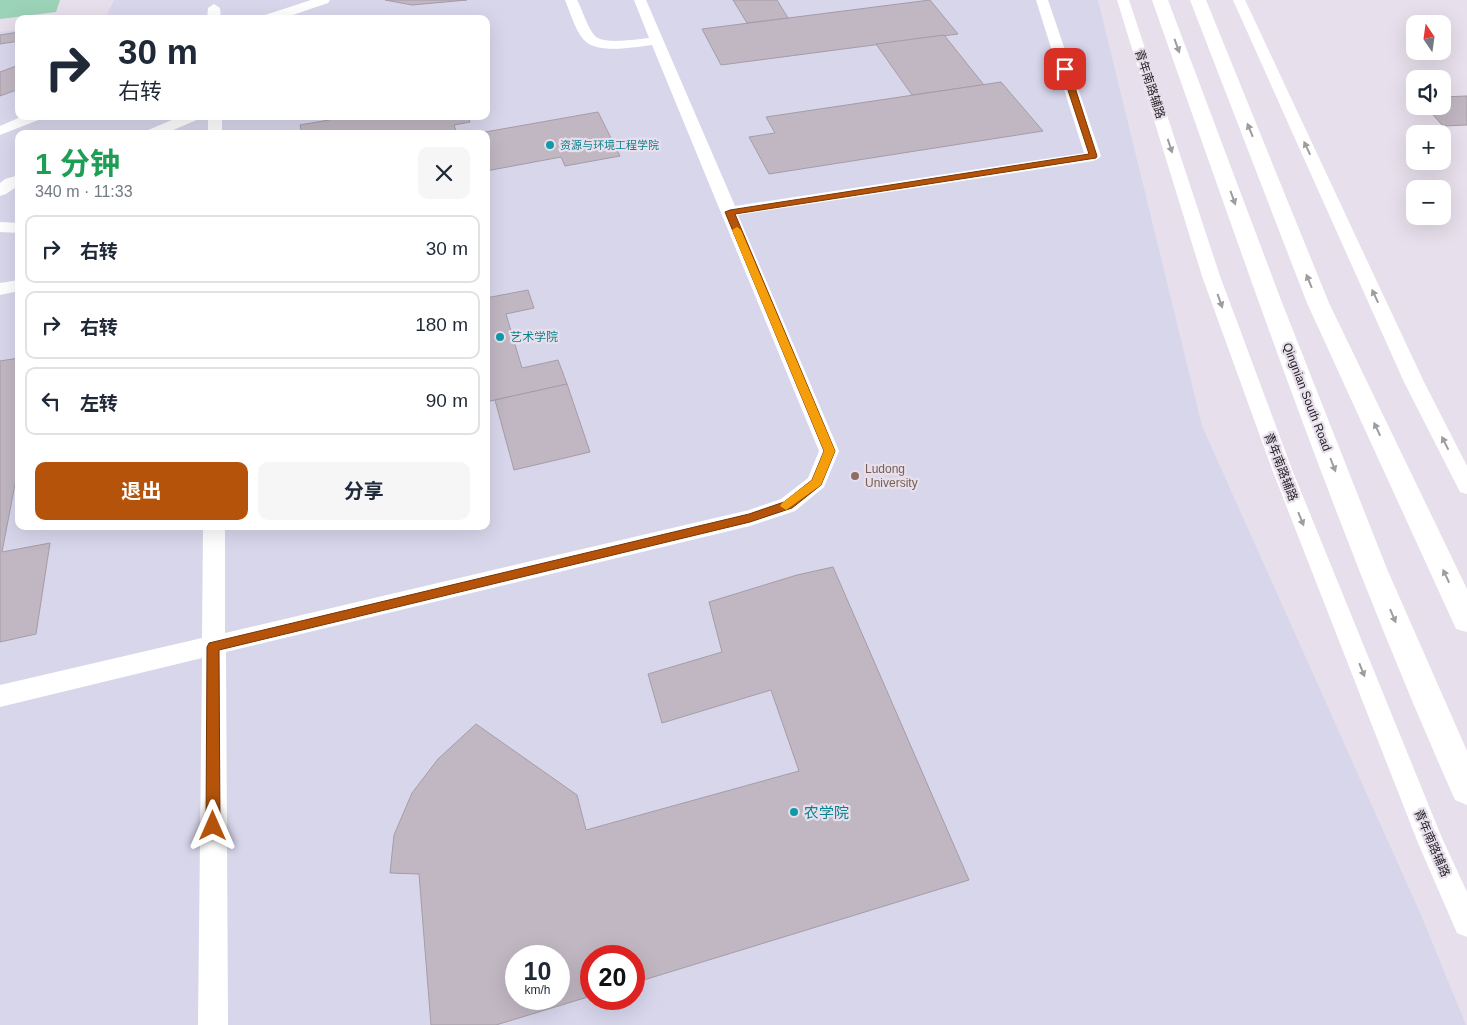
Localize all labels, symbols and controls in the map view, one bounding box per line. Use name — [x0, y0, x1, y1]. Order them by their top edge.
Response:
north arrow — [1406, 15, 1451, 60]
map controls — [1406, 15, 1451, 225]
text: 30 m — [118, 32, 198, 71]
icon: right — [35, 35, 100, 100]
one-way arrow — [1173, 39, 1181, 54]
pin — [1044, 48, 1086, 90]
street label: 青年南路辅路 — [1132, 48, 1168, 120]
icon: arrive — [1051, 55, 1079, 83]
button: sound — [1406, 70, 1451, 115]
text: 右转 — [118, 79, 162, 104]
one-way arrow — [1245, 123, 1253, 137]
button: + — [1406, 125, 1451, 170]
marker: 资源与环境工程学院 — [544, 139, 556, 151]
place label: 资源与环境工程学院 — [560, 139, 659, 151]
one-way arrow — [1167, 139, 1174, 154]
one-way arrow — [1302, 141, 1310, 155]
text: 1 分钟 — [35, 147, 120, 180]
button: close — [418, 147, 470, 199]
button: − — [1406, 180, 1451, 225]
text: 340 m · 11:33 — [35, 183, 133, 200]
one-way arrow — [1230, 191, 1237, 206]
icon: right — [37, 235, 65, 263]
text: 30 m — [426, 238, 468, 259]
text: 右转 — [80, 241, 118, 262]
one-way arrow — [1305, 274, 1313, 288]
one-way arrow — [1370, 289, 1378, 303]
one-way arrow — [1216, 294, 1224, 309]
icon: right — [37, 311, 65, 339]
text: 180 m — [415, 314, 468, 335]
text: 右转 — [80, 317, 118, 338]
place label: 艺术学院 — [510, 330, 558, 344]
marker: 艺术学院 — [494, 331, 506, 343]
street label: Qingnian South Road — [1280, 341, 1334, 453]
icon: left — [37, 387, 65, 415]
text: 90 m — [426, 390, 468, 411]
text: 左转 — [80, 393, 118, 414]
one-way arrow — [1373, 422, 1381, 436]
street label: 青年南路辅路 — [1262, 431, 1300, 503]
one-way arrow — [1441, 435, 1449, 450]
one-way arrow — [1329, 458, 1337, 473]
button: 退出 — [35, 462, 248, 520]
button: 分享 — [258, 462, 470, 520]
place label: Ludong University — [865, 462, 918, 490]
marker: Ludong University — [849, 470, 861, 482]
one-way arrow — [1298, 512, 1306, 526]
one-way arrow — [1442, 569, 1450, 583]
one-way arrow — [1390, 609, 1398, 623]
one-way arrow — [1358, 663, 1366, 677]
position arrow — [186, 799, 238, 851]
place label: 农学院 — [804, 804, 849, 821]
marker: 农学院 — [788, 806, 800, 818]
street label: 青年南路辅路 — [1411, 807, 1453, 879]
speed limit sign: 20 — [580, 945, 645, 1010]
text: 10 — [524, 957, 551, 985]
text: km/h — [524, 983, 551, 997]

